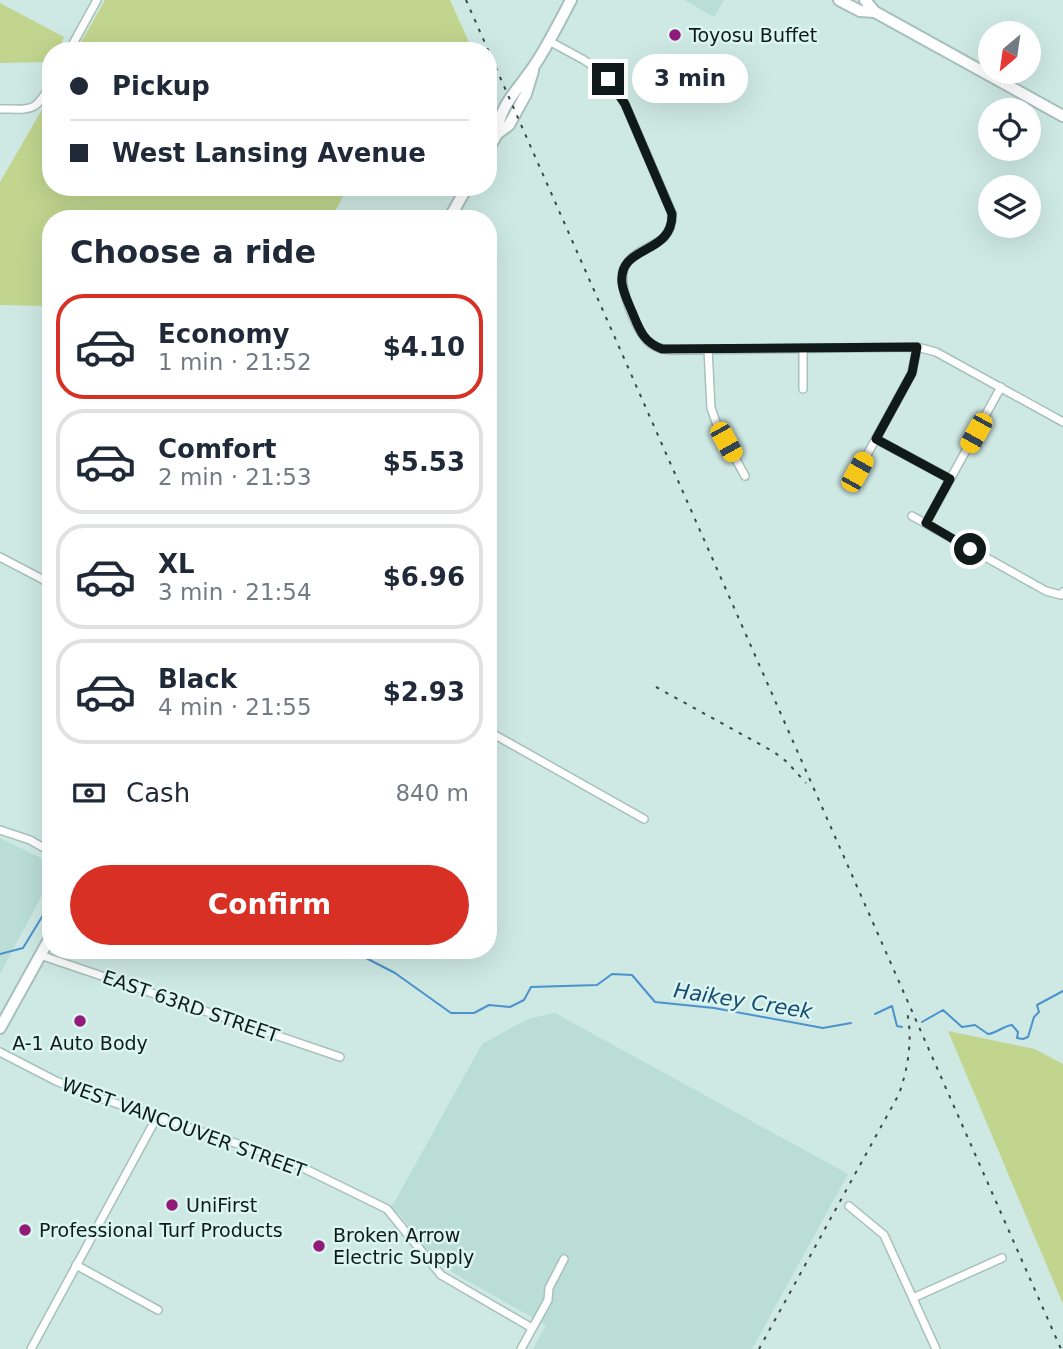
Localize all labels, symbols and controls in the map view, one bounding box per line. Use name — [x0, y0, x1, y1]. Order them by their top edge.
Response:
north arrow — [978, 21, 1041, 84]
map controls — [978, 21, 1041, 238]
place label: Toyosu Buffet — [688, 24, 817, 46]
marker: Toyosu Buffet — [667, 27, 683, 43]
callout: 3 min — [632, 55, 748, 104]
route end — [592, 63, 624, 95]
text: 3 min — [654, 65, 726, 91]
text: Pickup — [112, 71, 210, 101]
button: locate — [978, 98, 1041, 161]
text: West Lansing Avenue — [112, 138, 426, 168]
button: layers — [978, 175, 1041, 238]
text: Choose a ride — [70, 233, 316, 271]
icon: car — [74, 315, 137, 378]
text: Economy — [158, 319, 289, 349]
text: $4.10 — [383, 332, 465, 362]
text: 1 min · 21:52 — [158, 349, 312, 375]
car — [957, 410, 996, 456]
car — [707, 419, 746, 465]
icon: car — [74, 430, 137, 493]
text: Comfort — [158, 434, 276, 464]
text: $5.53 — [383, 447, 465, 477]
car — [838, 449, 877, 495]
text: 2 min · 21:53 — [158, 464, 312, 490]
route start — [954, 533, 986, 565]
icon: car — [74, 545, 137, 608]
text: XL — [158, 549, 195, 579]
text: $6.96 — [383, 562, 465, 592]
text: 3 min · 21:54 — [158, 579, 312, 605]
icon: car — [74, 660, 137, 723]
text: Black — [158, 664, 237, 694]
text: $2.93 — [383, 677, 465, 707]
text: 4 min · 21:55 — [158, 694, 312, 720]
icon: cash — [70, 774, 108, 812]
text: Cash — [126, 778, 190, 808]
text: 840 m — [395, 780, 469, 806]
button: Confirm — [70, 865, 469, 945]
street label: EAST 63RD STREET — [100, 965, 283, 1047]
water label: Haikey Creek — [672, 978, 815, 1024]
marker: A-1 Auto Body — [72, 1013, 88, 1029]
place label: A-1 Auto Body — [12, 1032, 148, 1054]
street label: WEST VANCOUVER STREET — [59, 1072, 310, 1182]
place label: UniFirst — [186, 1194, 257, 1216]
marker: UniFirst — [164, 1197, 180, 1213]
place label: Professional Turf Products — [39, 1219, 283, 1241]
marker: Professional Turf Products — [17, 1222, 33, 1238]
place label: Broken Arrow Electric Supply — [333, 1224, 474, 1268]
marker: Broken Arrow Electric Supply — [311, 1238, 327, 1254]

